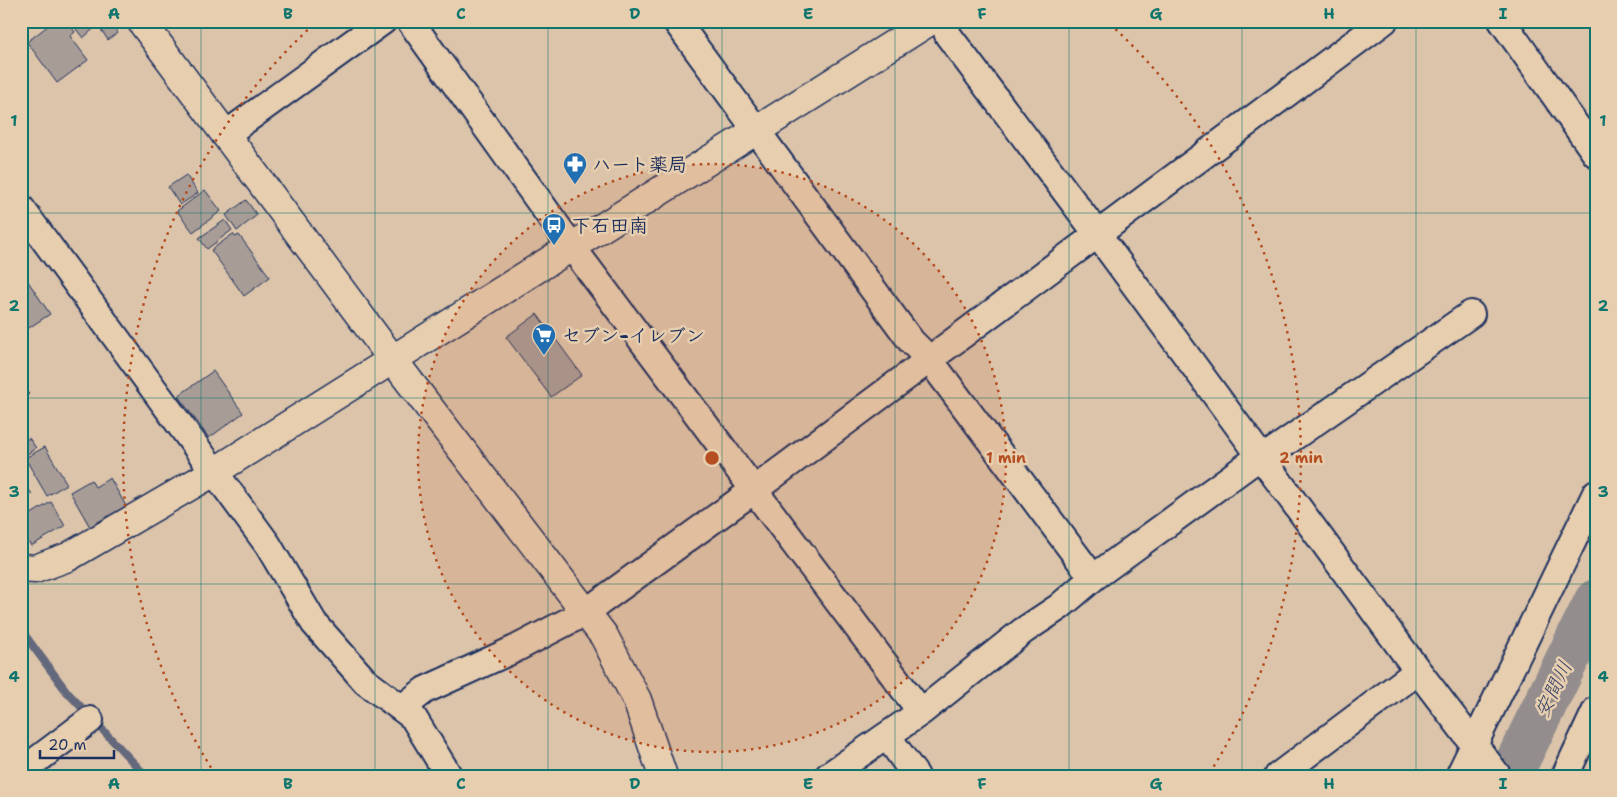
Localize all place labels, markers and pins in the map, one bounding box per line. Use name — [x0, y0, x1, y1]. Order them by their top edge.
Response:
pharmacy icon: ハート薬局 — [562, 151, 588, 185]
place label: ハート薬局 — [592, 152, 687, 177]
bus stop icon: 下石田南 — [541, 212, 567, 246]
place label: 下石田南 — [572, 213, 648, 238]
supermarket icon: セブン-イレブン — [531, 322, 557, 356]
place label: セブン-イレブン — [562, 323, 705, 348]
centre of rings — [703, 449, 721, 467]

